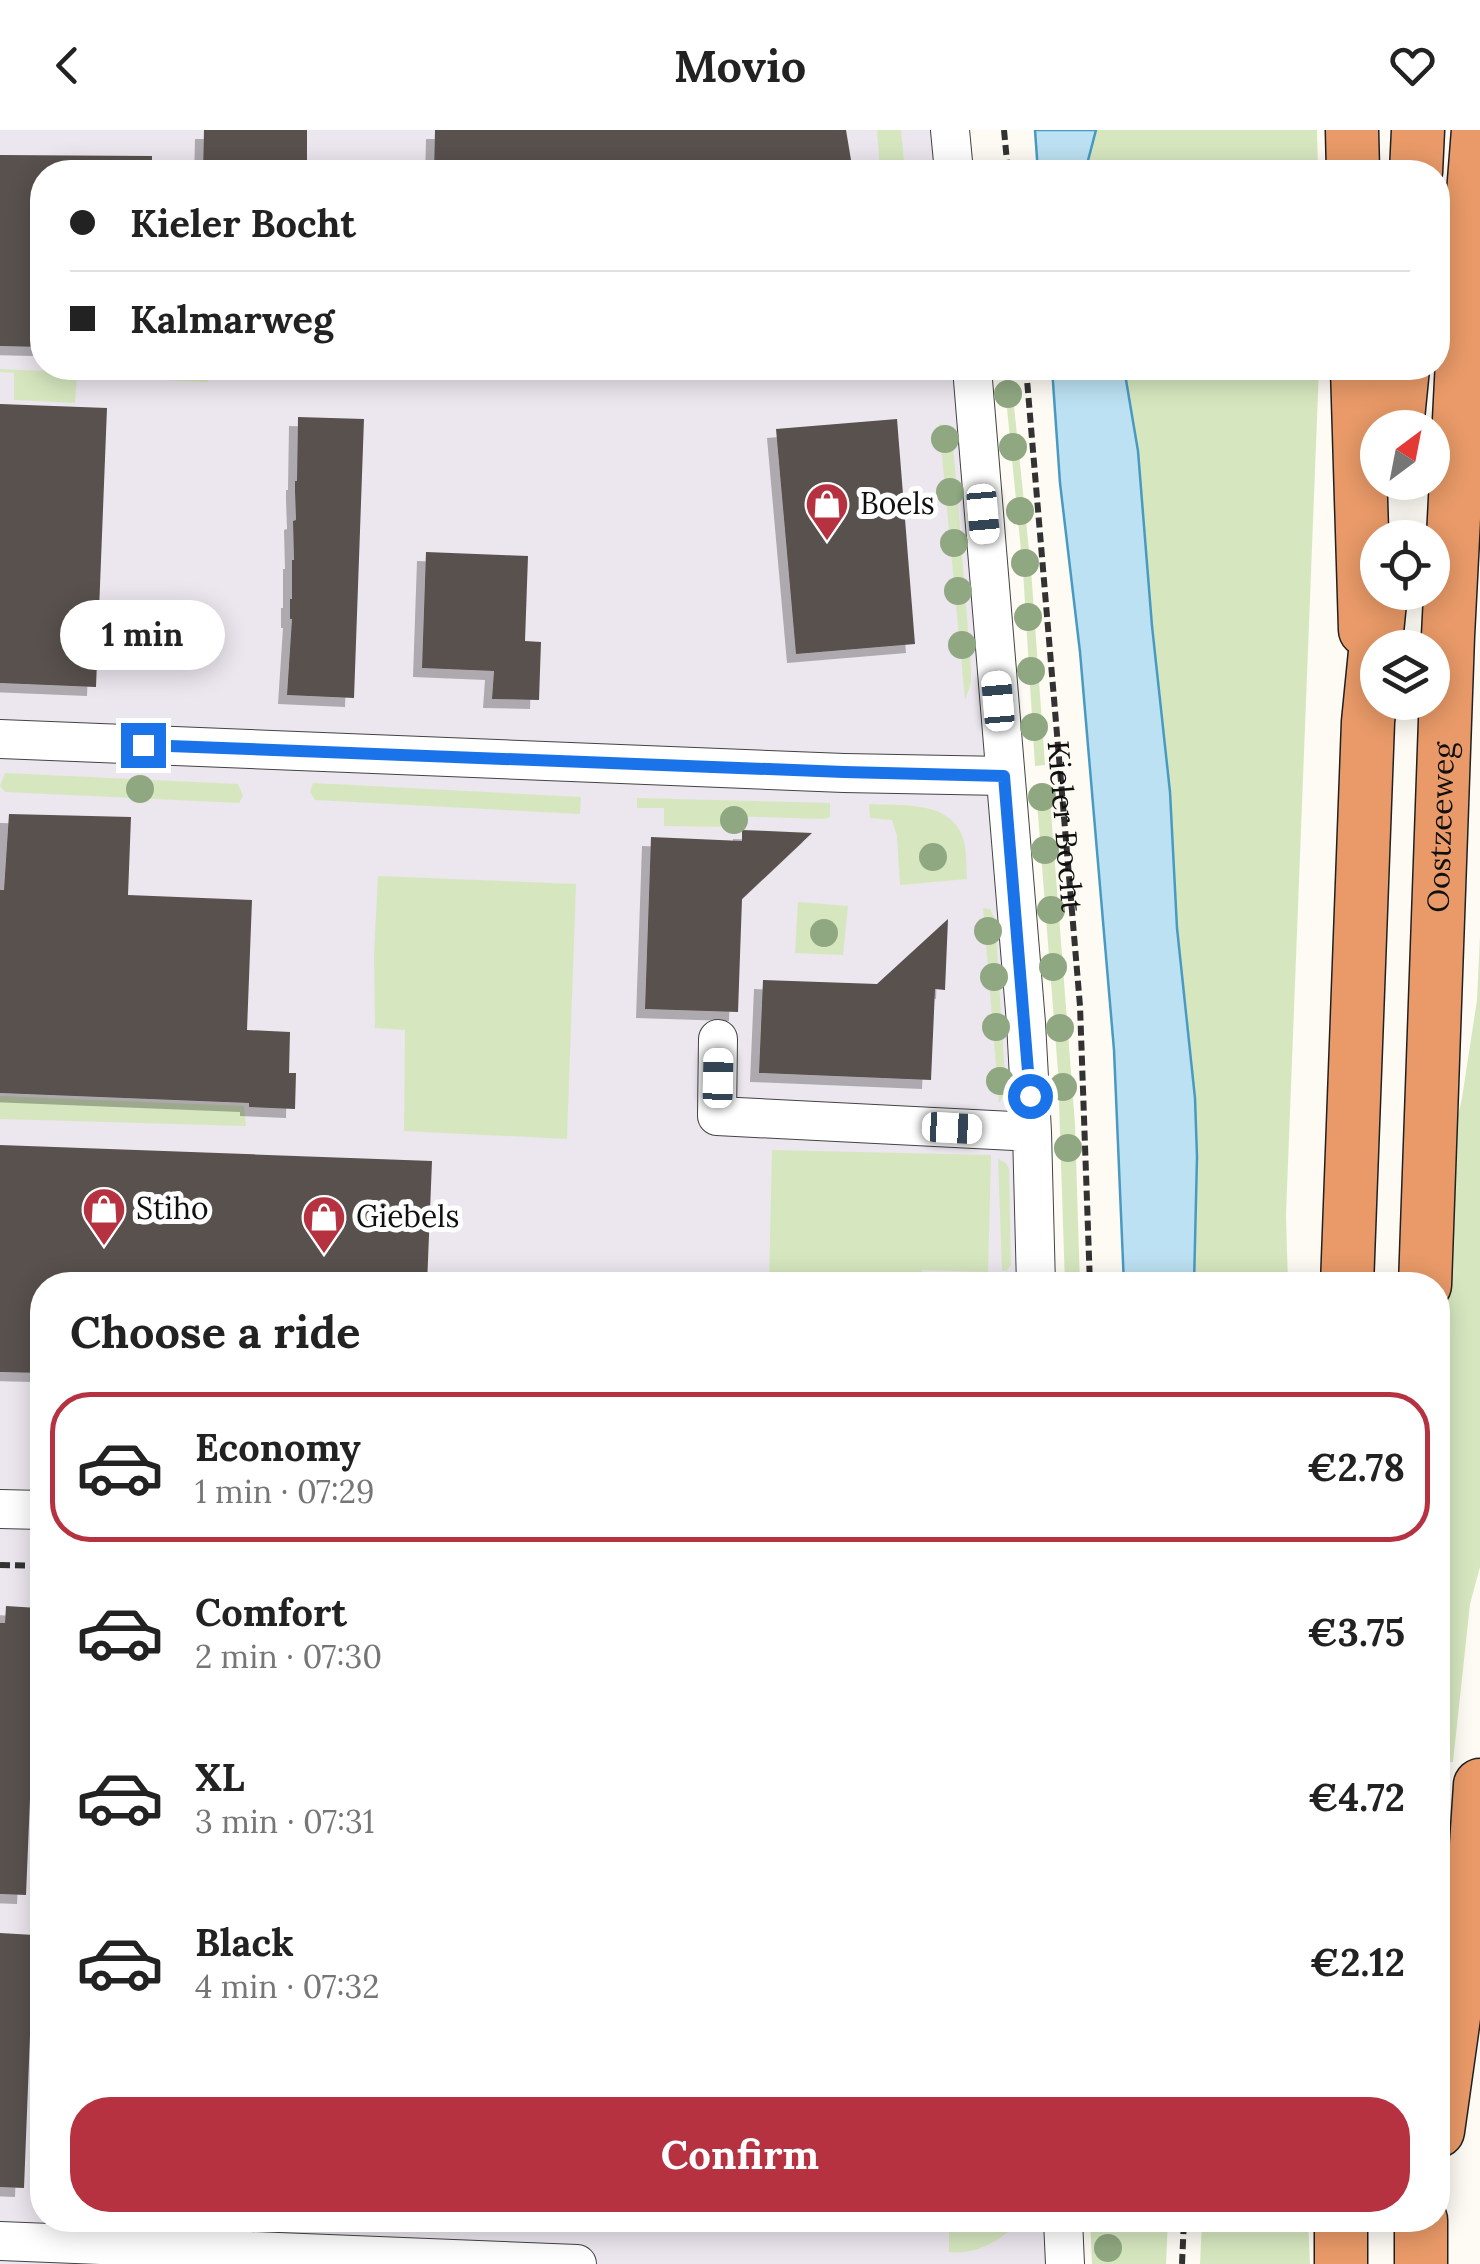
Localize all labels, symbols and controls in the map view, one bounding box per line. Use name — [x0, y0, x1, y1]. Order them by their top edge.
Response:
text: Movio — [674, 37, 806, 94]
icon: back — [40, 38, 95, 93]
icon: heart — [1385, 38, 1440, 93]
text: Kieler Bocht — [130, 199, 356, 247]
text: Kalmarweg — [130, 295, 334, 343]
north arrow — [1360, 410, 1450, 500]
map controls — [1360, 410, 1450, 720]
shop icon: Boels — [804, 481, 850, 542]
car — [965, 483, 1001, 545]
place label: Boels — [860, 484, 935, 522]
button: locate — [1360, 520, 1450, 610]
callout: 1 min — [61, 600, 226, 670]
text: 1 min — [102, 614, 183, 655]
button: layers — [1360, 630, 1450, 720]
car — [980, 670, 1016, 732]
route end — [121, 723, 166, 768]
street label: Kieler Bocht — [1040, 739, 1092, 914]
street label: Oostzeeweg — [1418, 740, 1463, 913]
car — [702, 1048, 734, 1108]
route start — [1008, 1074, 1053, 1119]
car — [921, 1111, 983, 1145]
shop icon: Stiho — [81, 1186, 127, 1247]
place label: Stiho — [136, 1189, 208, 1227]
shop icon: Giebels — [301, 1194, 347, 1255]
place label: Giebels — [356, 1197, 459, 1235]
text: Choose a ride — [70, 1303, 360, 1360]
icon: car — [75, 1422, 165, 1512]
text: Economy — [195, 1423, 361, 1471]
text: €2.78 — [1307, 1443, 1405, 1491]
text: 1 min · 07:29 — [195, 1471, 375, 1512]
icon: car — [75, 1587, 165, 1677]
text: Comfort — [195, 1588, 347, 1636]
text: €3.75 — [1307, 1608, 1405, 1656]
text: 2 min · 07:30 — [195, 1636, 382, 1677]
icon: car — [75, 1752, 165, 1842]
text: XL — [195, 1753, 245, 1801]
text: €4.72 — [1308, 1773, 1405, 1821]
text: 3 min · 07:31 — [195, 1801, 375, 1842]
icon: car — [75, 1917, 165, 2007]
text: Black — [195, 1918, 294, 1966]
text: €2.12 — [1309, 1938, 1405, 1986]
text: 4 min · 07:32 — [195, 1966, 380, 2007]
button: Confirm — [70, 2097, 1410, 2212]

